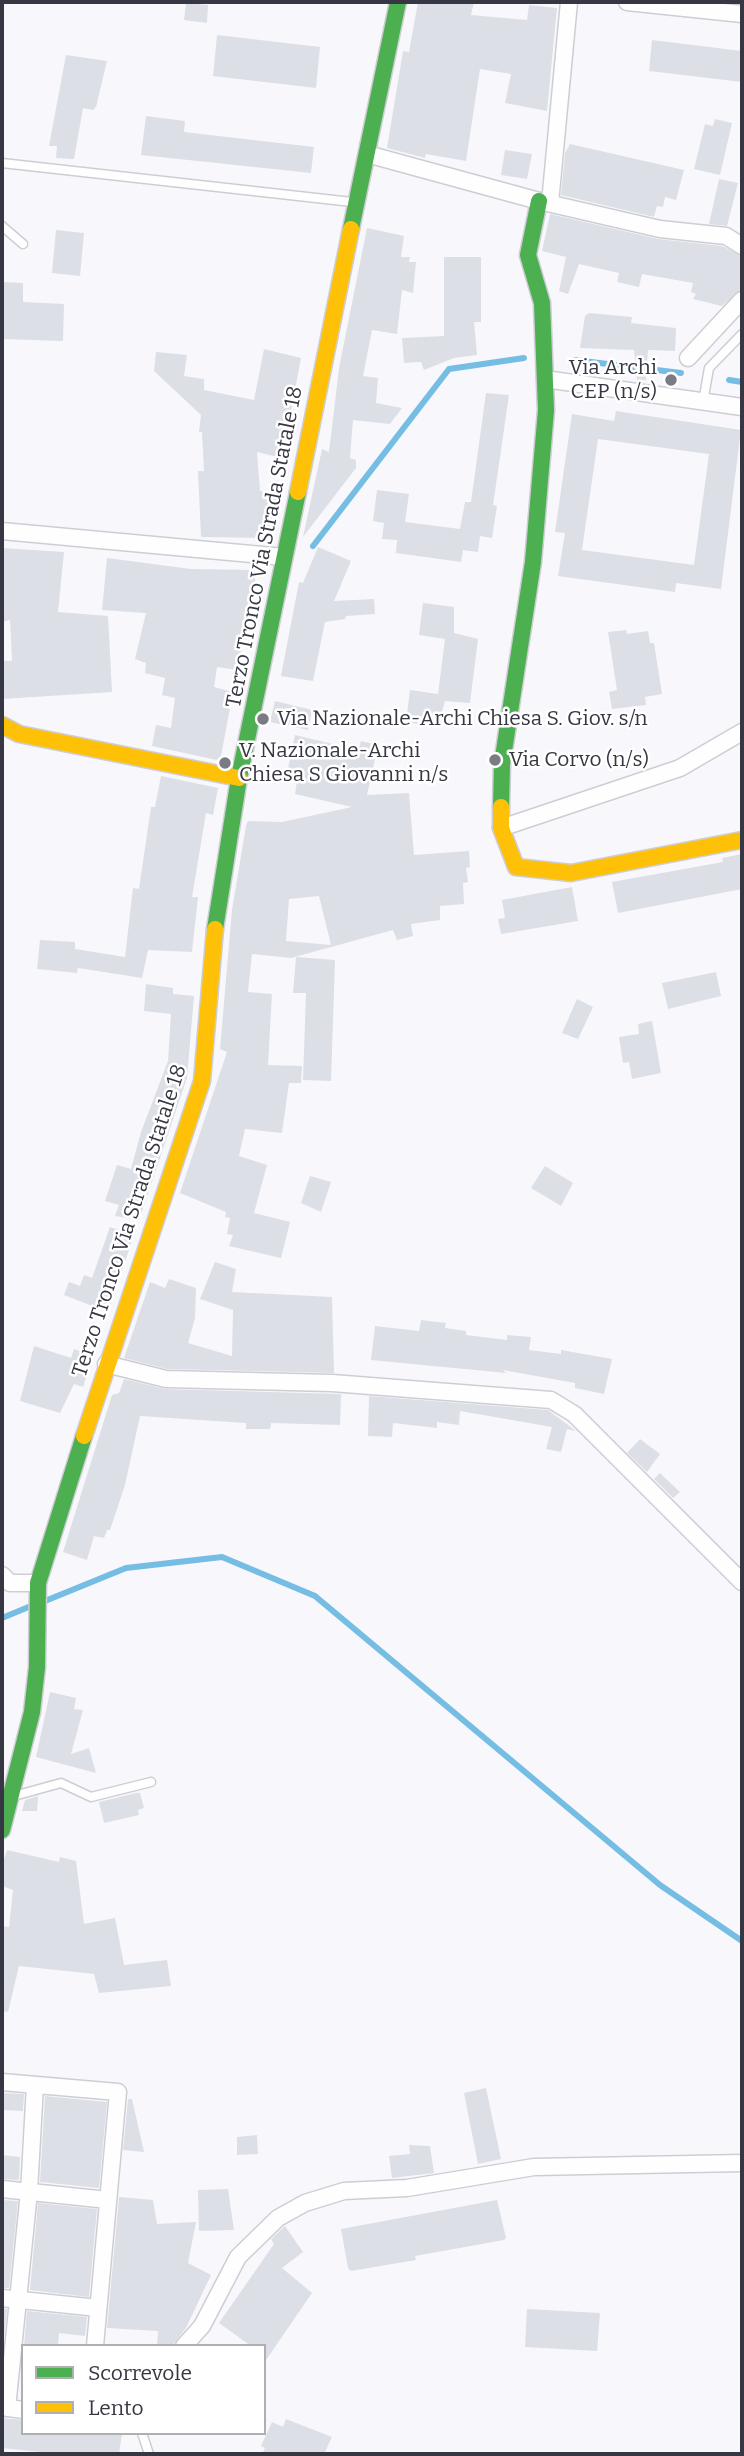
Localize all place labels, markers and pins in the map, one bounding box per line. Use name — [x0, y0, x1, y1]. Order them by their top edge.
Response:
place label: Via Archi CEP (n/s) — [569, 355, 657, 405]
marker: Via Archi CEP (n/s) — [663, 372, 679, 388]
place label: Via Nazionale-Archi Chiesa S. Giov. s/n — [277, 706, 648, 732]
marker: Via Nazionale-Archi Chiesa S. Giov. s/n — [255, 711, 271, 727]
place label: V. Nazionale-Archi Chiesa S Giovanni n/s — [239, 738, 448, 788]
place label: Via Corvo (n/s) — [509, 747, 649, 773]
marker: Via Corvo (n/s) — [487, 752, 503, 768]
marker: V. Nazionale-Archi Chiesa S Giovanni n/s — [217, 755, 233, 771]

